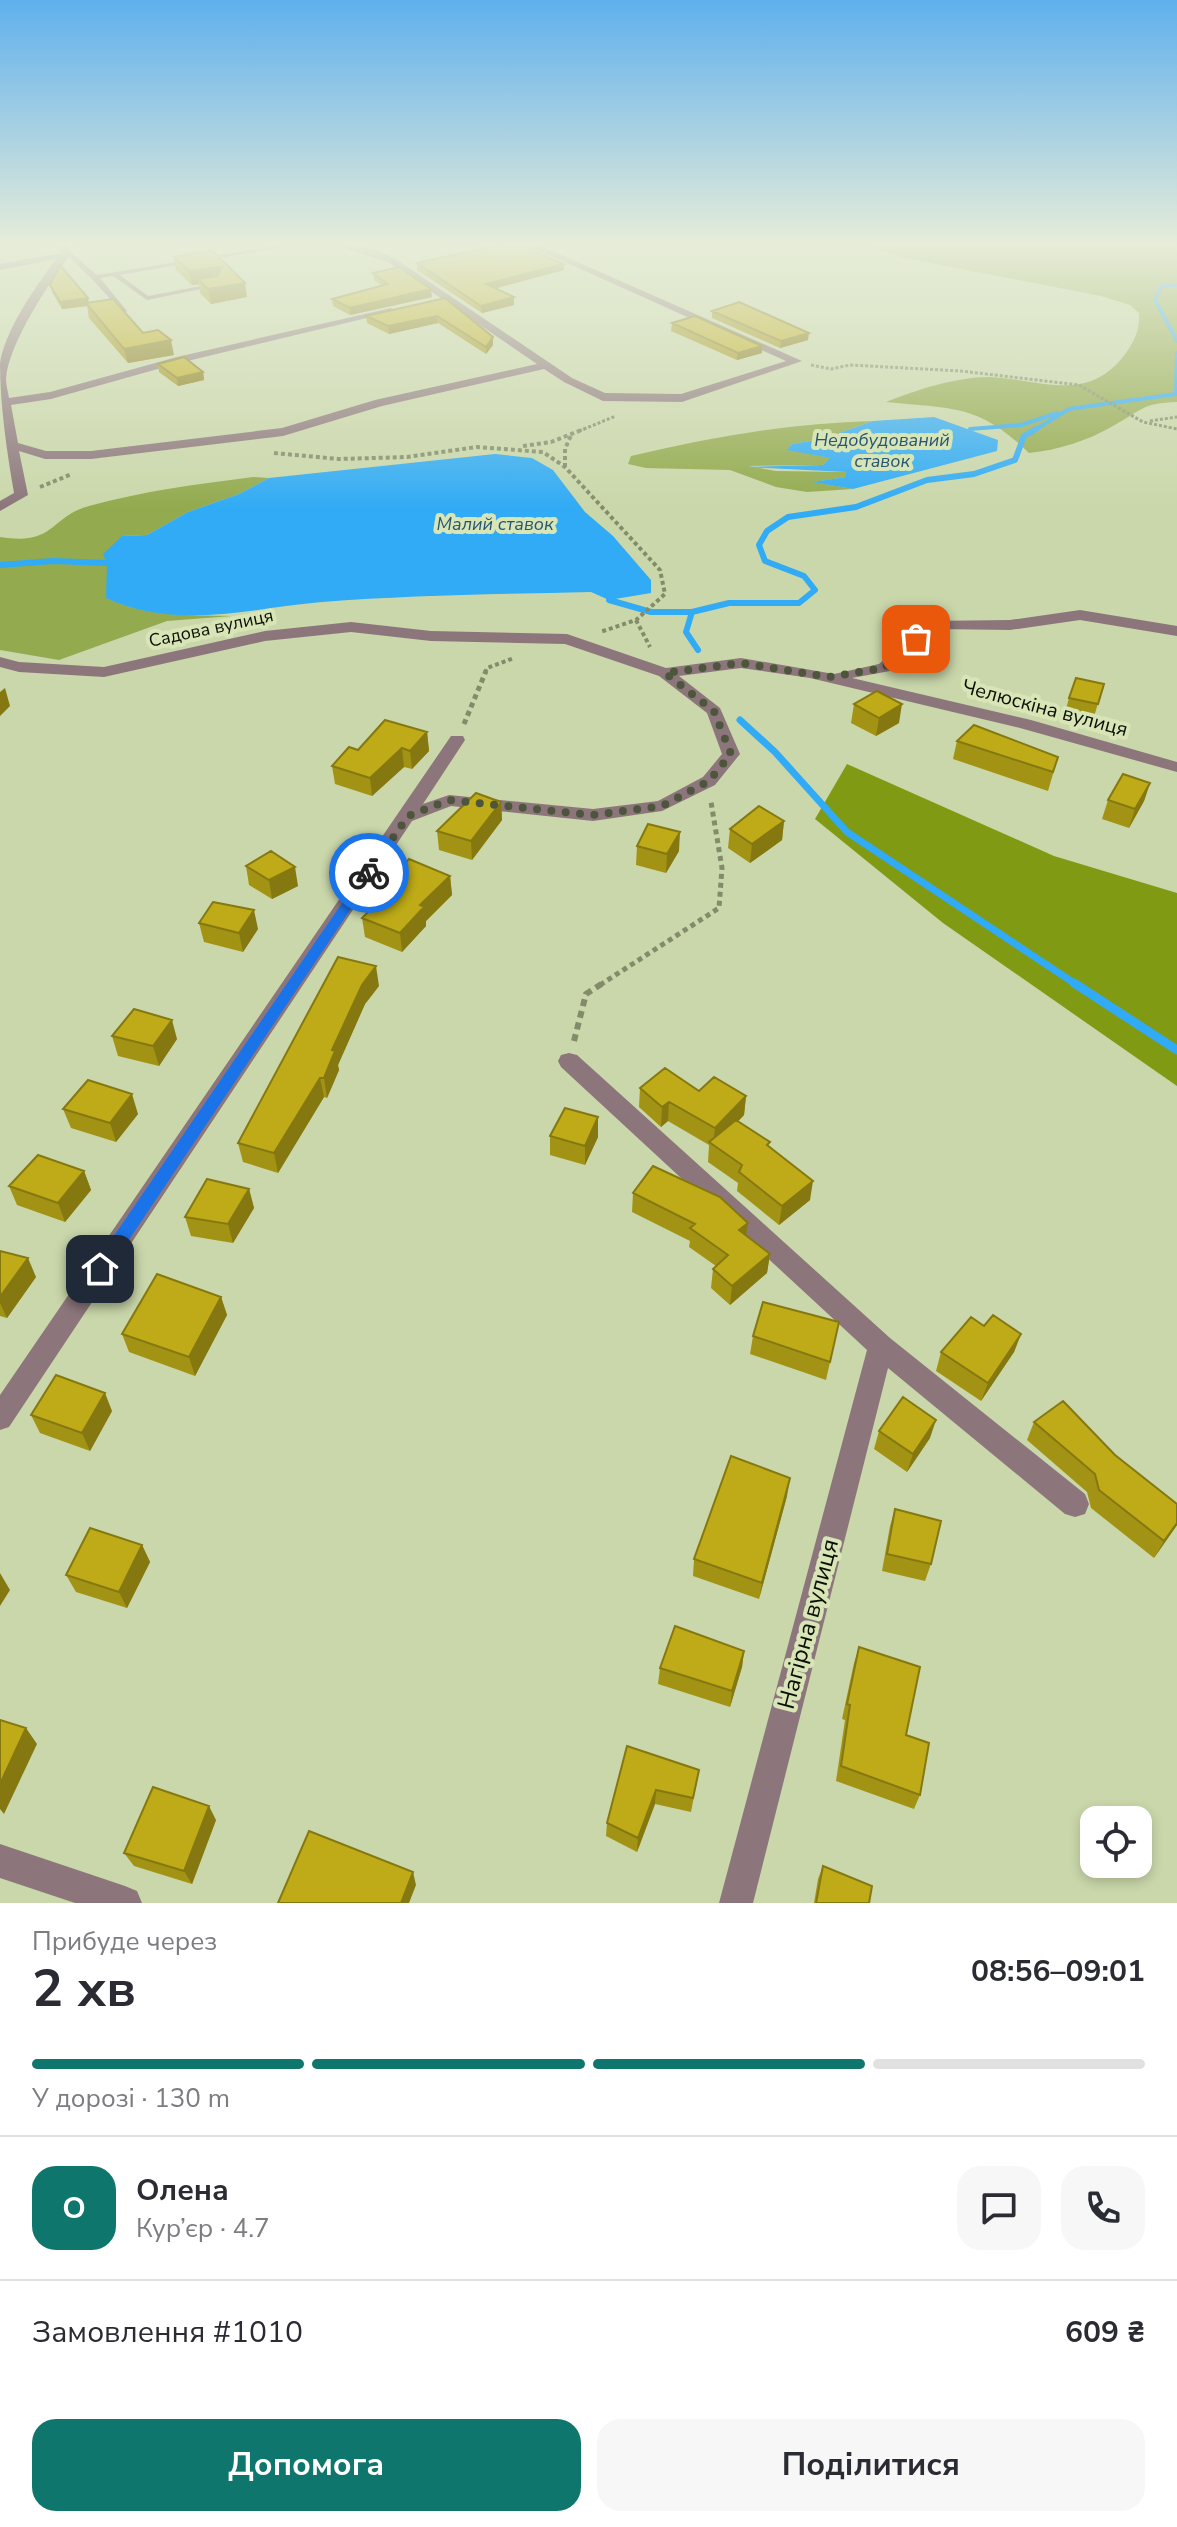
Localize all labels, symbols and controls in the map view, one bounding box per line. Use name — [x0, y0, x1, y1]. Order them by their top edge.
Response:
water label: Недобудований ставок — [814, 428, 950, 473]
water label: Малий ставок — [437, 512, 554, 536]
street label: Садова вулиця — [147, 603, 275, 653]
pin — [882, 605, 950, 673]
icon: bag — [894, 617, 938, 661]
street label: Челюскіна вулиця — [959, 673, 1131, 743]
courier — [329, 833, 409, 913]
icon: bike — [347, 851, 391, 895]
pin — [66, 1235, 134, 1303]
icon: home — [78, 1247, 122, 1291]
street label: Нагірна вулиця — [770, 1535, 846, 1713]
map controls — [1080, 1806, 1152, 1878]
button: locate — [1080, 1806, 1152, 1878]
text: Прибуде через — [32, 1924, 217, 1959]
text: 08:56–09:01 — [971, 1951, 1145, 1992]
text: 2 хв — [32, 1953, 136, 2024]
text: У дорозі · 130 m — [32, 2081, 230, 2116]
button: chat — [957, 2166, 1041, 2250]
button: phone — [1061, 2166, 1145, 2250]
text: Олена — [136, 2170, 229, 2211]
text: О — [62, 2188, 86, 2229]
text: Кур’єр · 4.7 — [136, 2211, 270, 2246]
text: Замовлення #1010 — [32, 2312, 303, 2353]
text: 609 ₴ — [1065, 2312, 1145, 2353]
button: Допомога — [32, 2419, 581, 2511]
button: Поділитися — [597, 2419, 1145, 2511]

